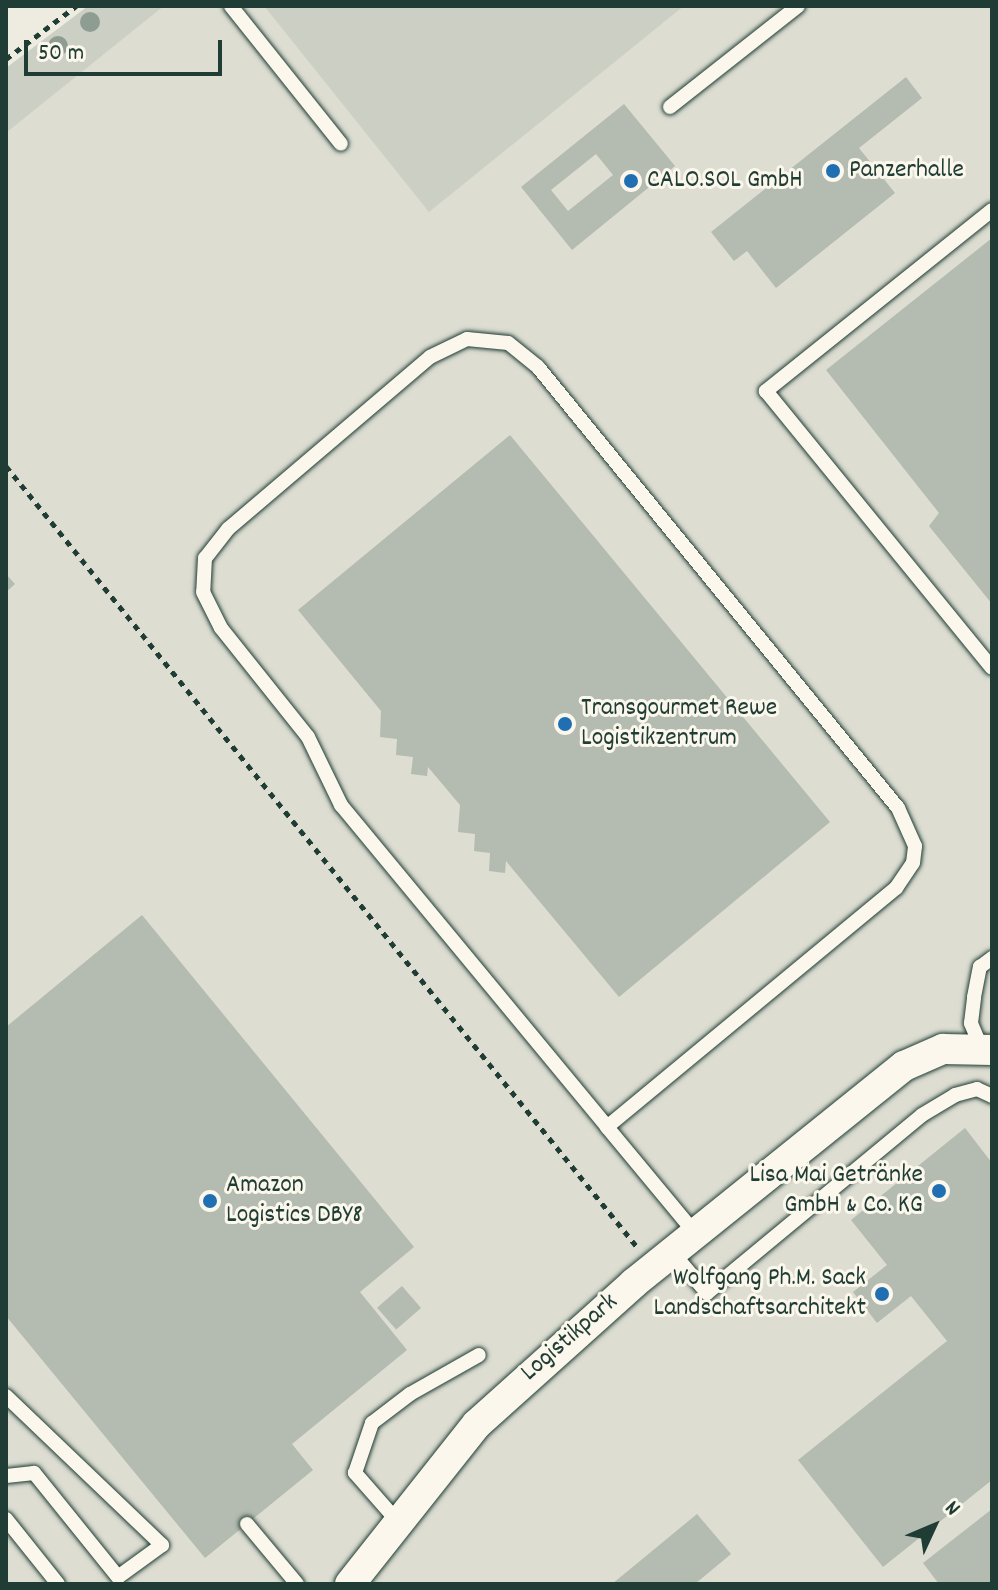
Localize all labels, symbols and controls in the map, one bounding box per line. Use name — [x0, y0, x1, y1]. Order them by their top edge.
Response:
scale bar — [28, 24, 226, 74]
text: 50 m — [38, 37, 84, 71]
place label: Panzerhalle — [849, 155, 964, 187]
marker: Panzerhalle — [824, 162, 842, 180]
place label: CALO.SOL GmbH — [647, 165, 802, 197]
marker: CALO.SOL GmbH — [622, 172, 640, 190]
place label: Transgourmet Rewe Logistikzentrum — [581, 693, 777, 754]
marker: Transgourmet Rewe Logistikzentrum — [556, 715, 574, 733]
place label: Lisa Mai Getränke GmbH & Co. KG — [749, 1160, 923, 1222]
place label: Amazon Logistics DBY8 — [226, 1170, 363, 1232]
marker: Lisa Mai Getränke GmbH & Co. KG — [930, 1182, 948, 1200]
marker: Amazon Logistics DBY8 — [201, 1192, 219, 1210]
place label: Wolfgang Ph.M. Sack Landschaftsarchitekt — [654, 1263, 866, 1324]
marker: Wolfgang Ph.M. Sack Landschaftsarchitekt — [873, 1285, 891, 1303]
street label: Logistikpark — [515, 1287, 625, 1389]
north arrow — [894, 1486, 974, 1566]
text: N — [937, 1494, 967, 1524]

